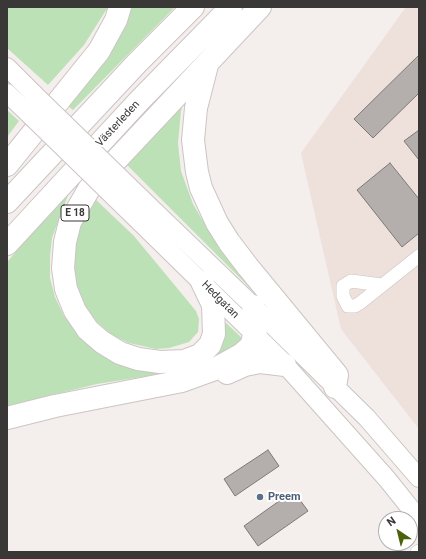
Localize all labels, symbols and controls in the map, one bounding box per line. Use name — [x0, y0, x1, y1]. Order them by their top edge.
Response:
street label: Västerleden — [93, 98, 143, 150]
road number: E 18 — [61, 205, 89, 221]
street label: Hedgatan — [198, 278, 242, 322]
place label: Preem — [268, 490, 300, 504]
marker: Preem — [255, 492, 265, 502]
north arrow — [378, 511, 418, 551]
text: N — [384, 514, 398, 529]

